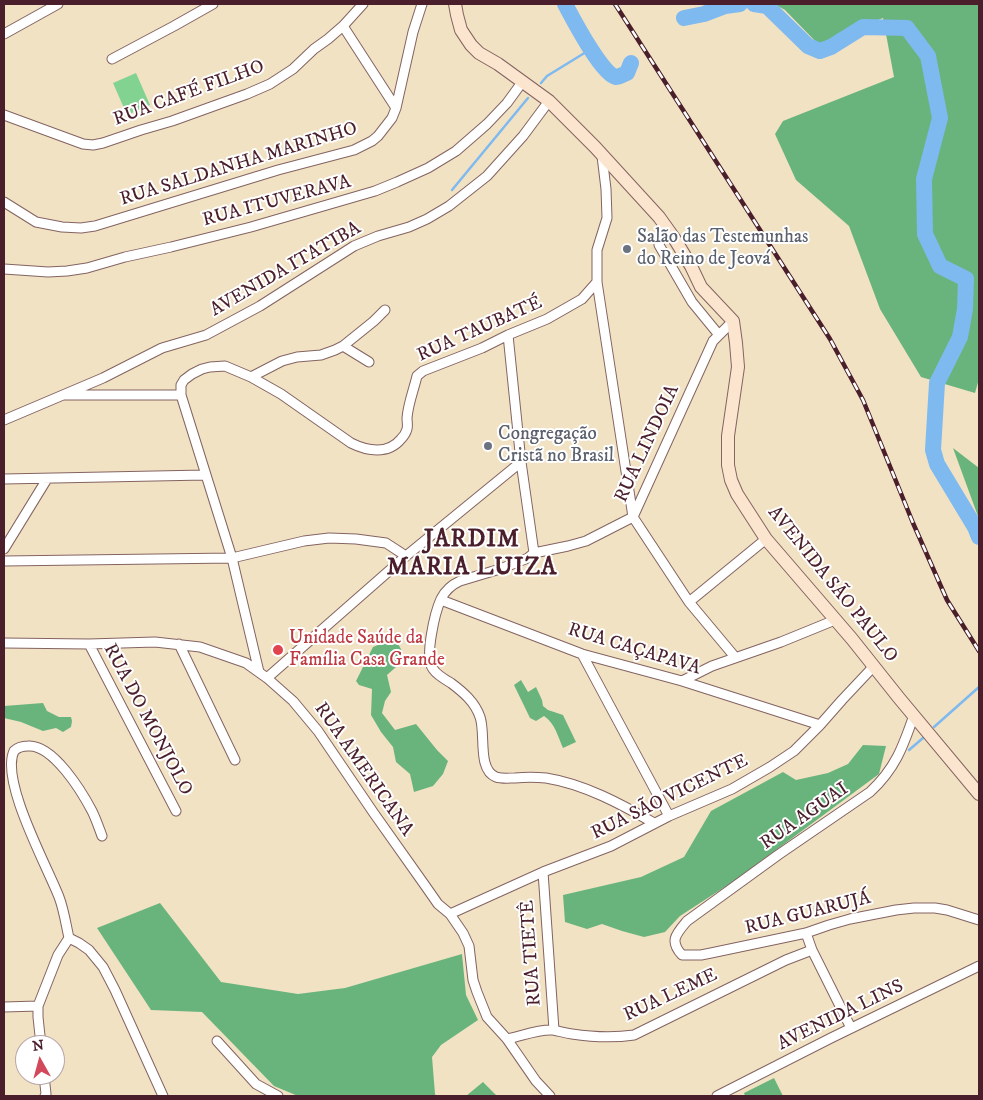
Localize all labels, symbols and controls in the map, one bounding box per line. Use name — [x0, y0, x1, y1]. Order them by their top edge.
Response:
street label: RUA CAFÉ FILHO — [110, 56, 268, 132]
street label: RUA SALDANHA MARINHO — [118, 118, 360, 212]
street label: RUA ITUVERAVA — [200, 171, 354, 233]
street label: AVENIDA ITATIBA — [207, 218, 365, 322]
place label: Salão das Testemunhas do Reino de Jeová — [637, 227, 808, 271]
marker: Salão das Testemunhas do Reino de Jeová — [621, 243, 633, 255]
street label: RUA TAUBATÉ — [414, 292, 546, 368]
street label: RUA LINDOIA — [611, 382, 685, 506]
place label: Congregação Cristã no Brasil — [498, 424, 614, 468]
marker: Congregação Cristã no Brasil — [482, 440, 494, 452]
street label: AVENIDA SÃO PAULO — [762, 502, 902, 668]
district label: JARDIM MARIA LUIZA — [385, 527, 559, 583]
street label: RUA CAÇAPAVA — [565, 619, 703, 681]
place label: Unidade Saúde da Família Casa Grande — [289, 628, 445, 672]
street label: RUA DO MONJOLO — [97, 640, 197, 800]
marker: Unidade Saúde da Família Casa Grande — [271, 643, 285, 657]
street label: RUA AMERICANA — [308, 699, 418, 841]
street label: RUA SÃO VICENTE — [588, 750, 752, 846]
street label: RUA AGUAI — [757, 778, 853, 856]
street label: RUA GUARUJÁ — [743, 887, 873, 941]
street label: RUA TIETÊ — [517, 899, 547, 1007]
street label: RUA LEME — [621, 964, 721, 1028]
street label: AVENIDA LINS — [774, 976, 908, 1056]
north arrow — [15, 1035, 65, 1085]
text: N — [31, 1036, 45, 1056]

